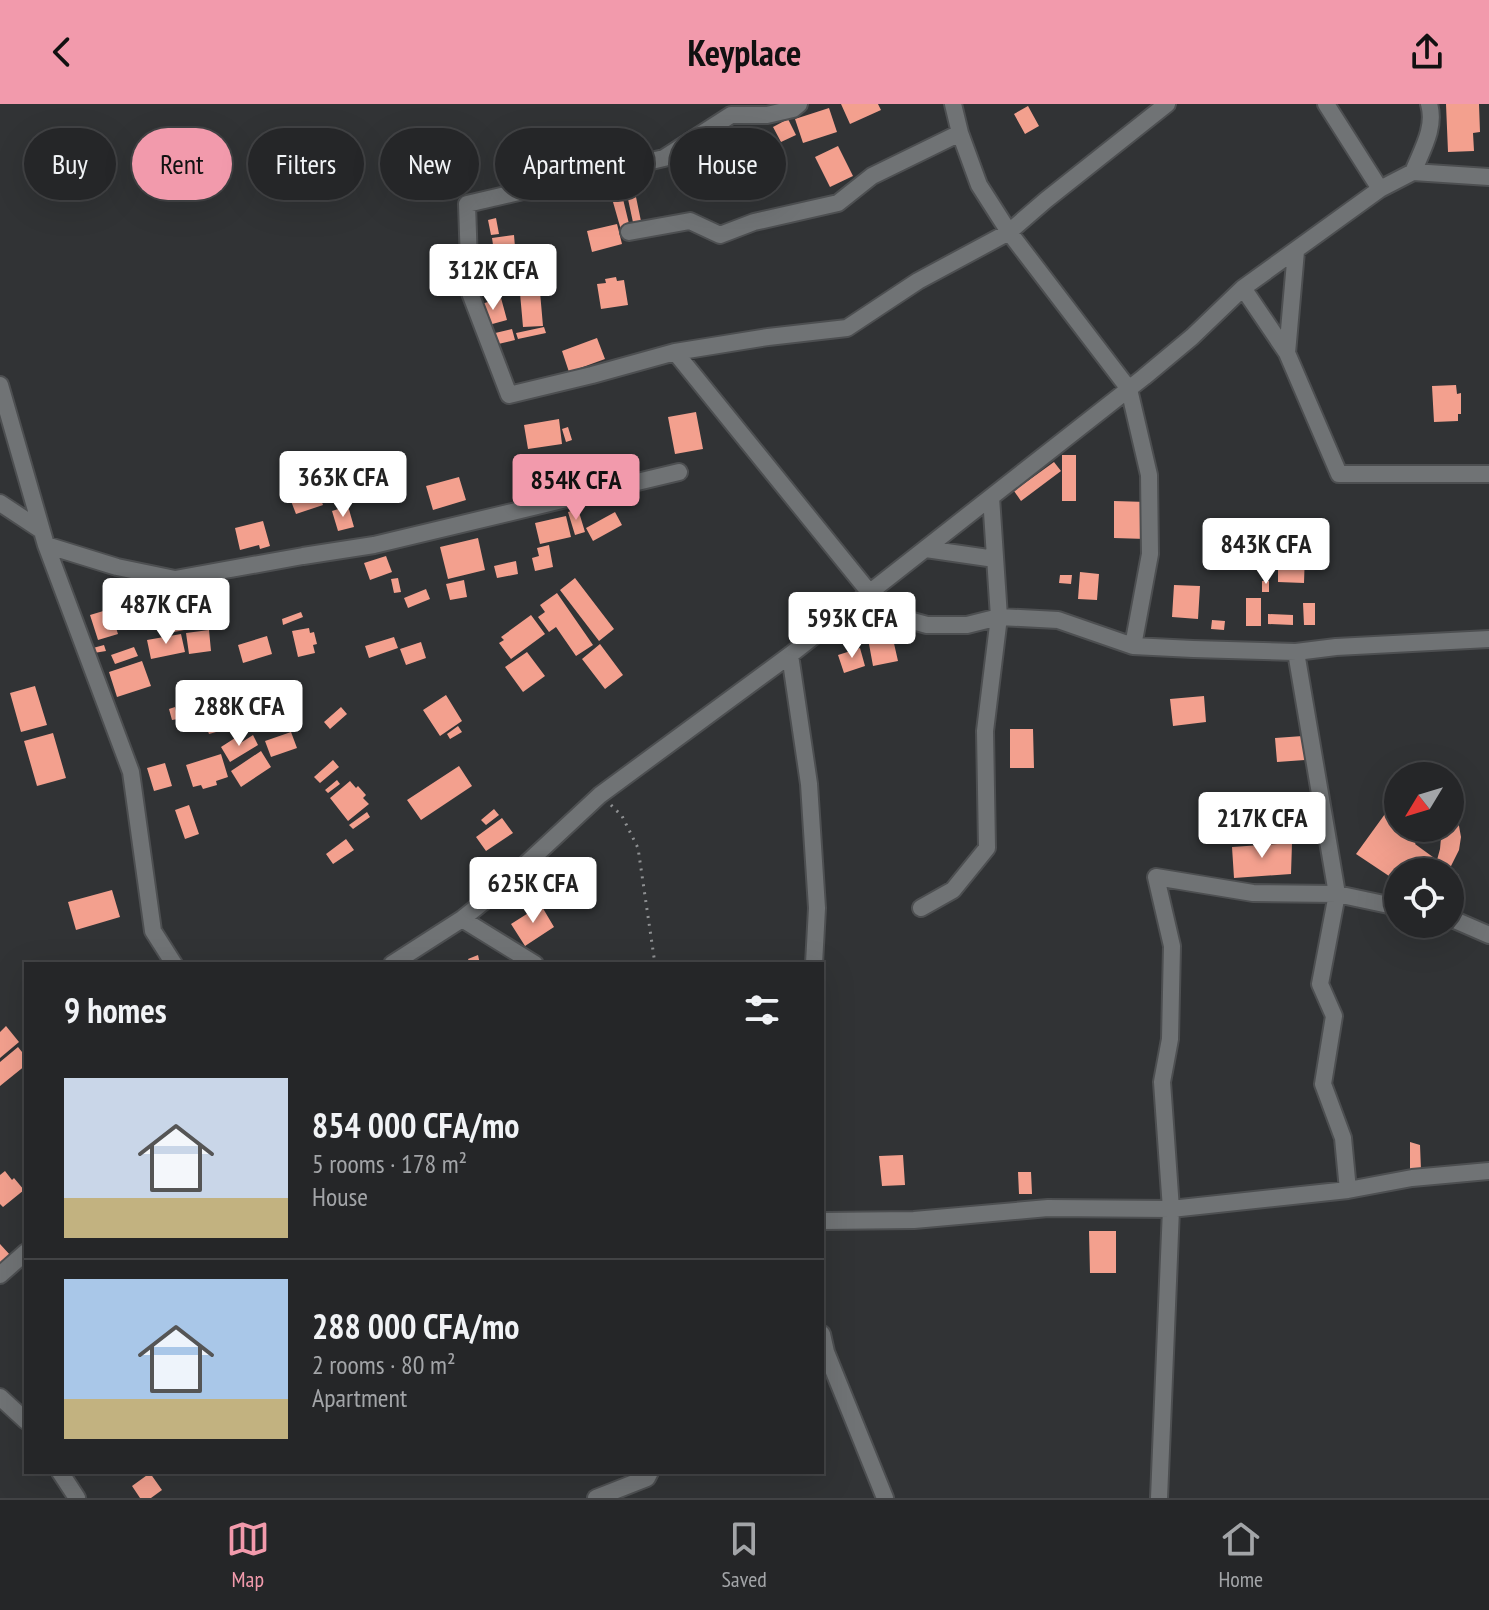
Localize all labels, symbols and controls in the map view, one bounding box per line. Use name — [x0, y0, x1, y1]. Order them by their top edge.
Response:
text: Keyplace — [688, 29, 801, 76]
icon: back — [40, 30, 84, 74]
icon: share — [1405, 30, 1449, 74]
chip: Buy — [24, 128, 116, 200]
chip: Rent — [132, 128, 232, 200]
chip: Filters — [248, 128, 364, 200]
chip: New — [380, 128, 479, 200]
chip: Apartment — [495, 128, 654, 200]
chip: House — [670, 128, 786, 200]
pin: 312K CFA — [410, 244, 576, 312]
text: 312K CFA — [448, 253, 538, 286]
pin: 363K CFA — [260, 451, 426, 519]
pin: 854K CFA — [493, 454, 659, 522]
text: 363K CFA — [298, 460, 388, 493]
text: 854K CFA — [531, 463, 621, 496]
pin: 843K CFA — [1183, 518, 1349, 586]
text: 843K CFA — [1221, 527, 1311, 560]
pin: 487K CFA — [83, 578, 249, 646]
text: 487K CFA — [121, 587, 211, 620]
pin: 593K CFA — [769, 592, 935, 660]
text: 593K CFA — [807, 601, 897, 634]
pin: 288K CFA — [156, 680, 322, 748]
text: 288K CFA — [194, 689, 284, 722]
north arrow — [1384, 762, 1464, 842]
map controls — [1384, 762, 1464, 938]
pin: 217K CFA — [1179, 792, 1345, 860]
text: 217K CFA — [1217, 801, 1307, 834]
pin: 625K CFA — [450, 857, 616, 925]
button: locate — [1384, 858, 1464, 938]
text: 625K CFA — [488, 866, 578, 899]
text: 9 homes — [64, 988, 167, 1032]
icon: filters — [740, 988, 784, 1032]
text: 854 000 CFA/mo — [312, 1103, 519, 1147]
icon: home — [128, 1110, 224, 1206]
text: 5 rooms · 178 m² — [312, 1147, 467, 1180]
text: House — [312, 1180, 368, 1213]
text: 288 000 CFA/mo — [312, 1304, 519, 1348]
icon: home — [128, 1311, 224, 1407]
text: 2 rooms · 80 m² — [312, 1348, 456, 1381]
text: Apartment — [312, 1381, 407, 1414]
tab: Map — [226, 1517, 270, 1593]
tab: Saved — [721, 1517, 767, 1593]
tab: Home — [1218, 1517, 1263, 1593]

